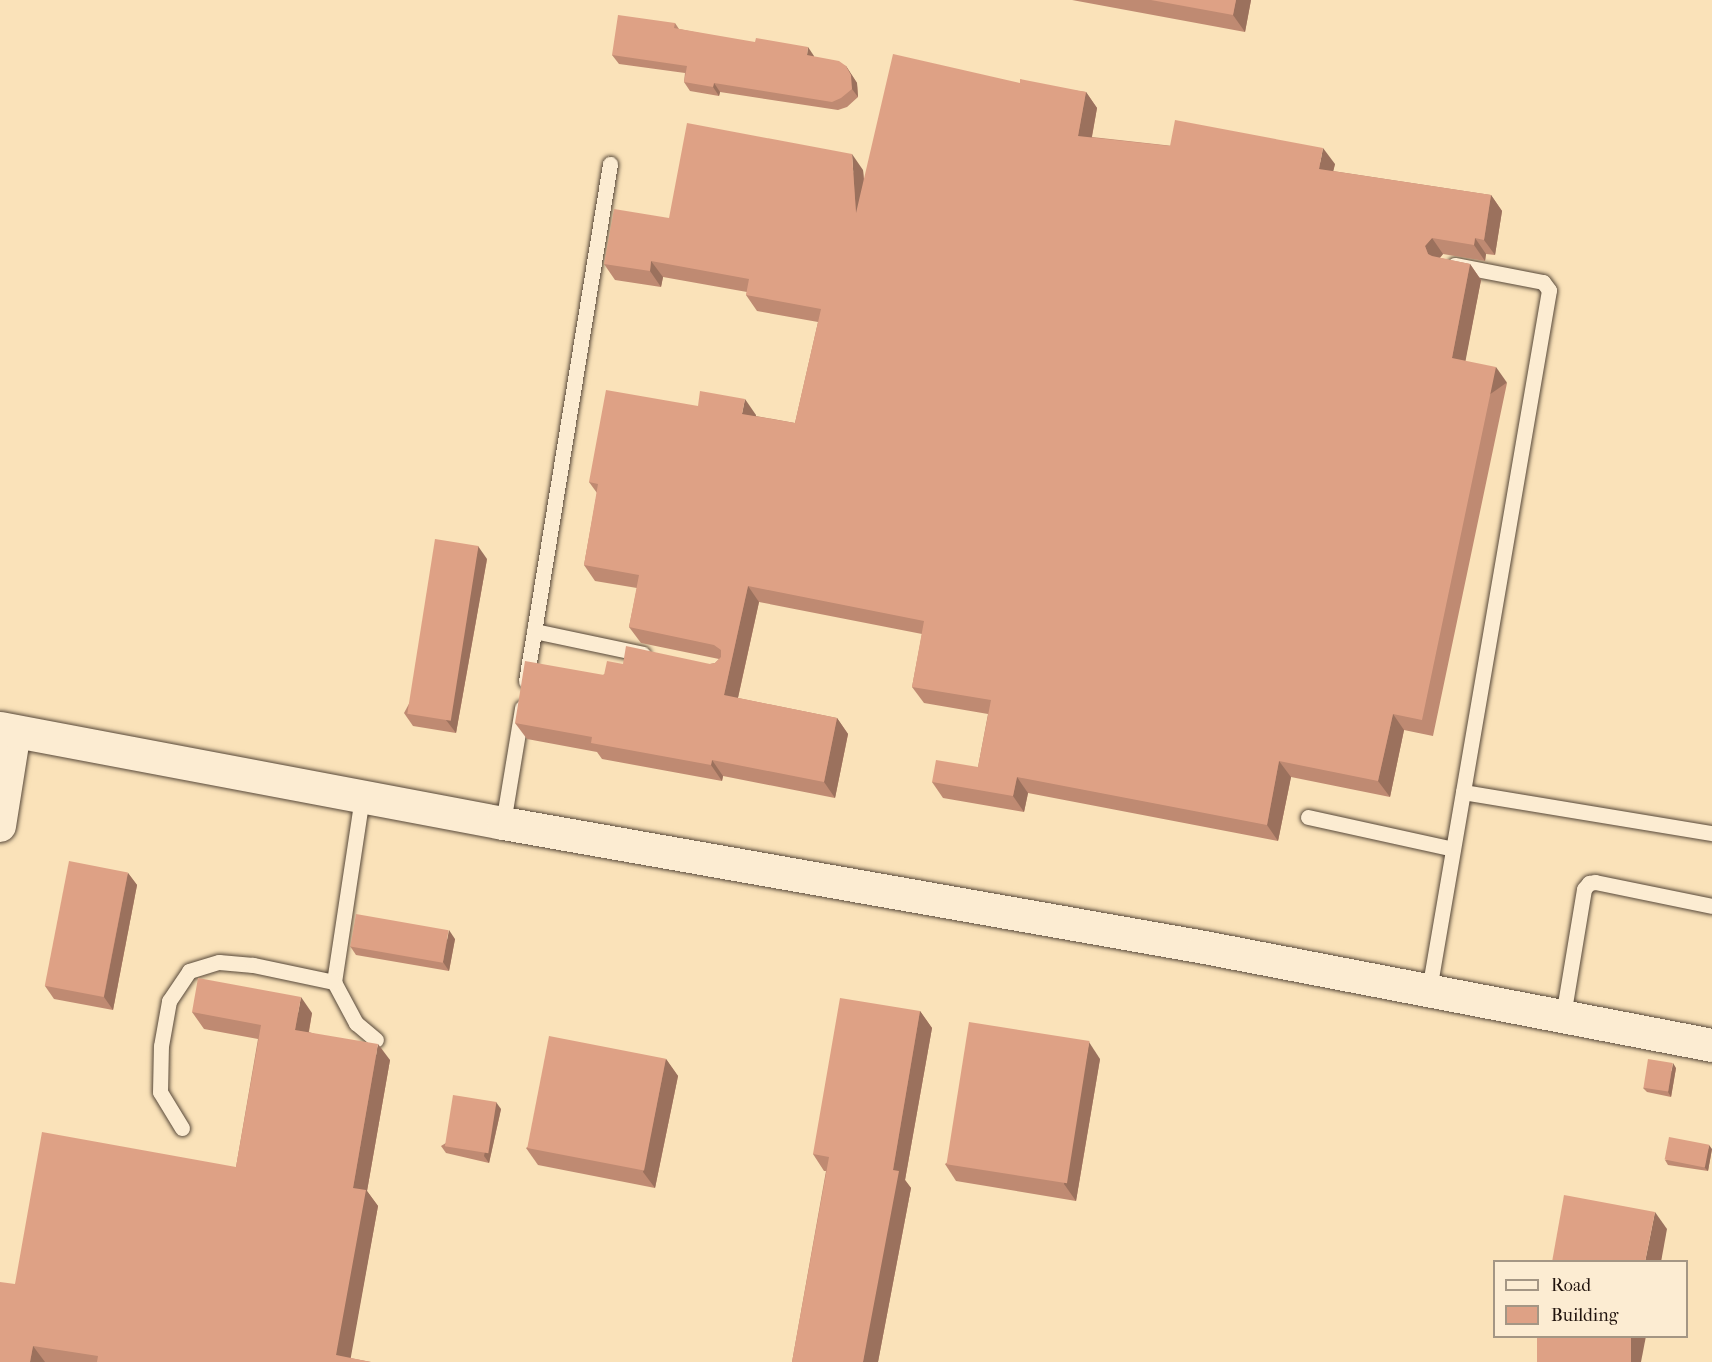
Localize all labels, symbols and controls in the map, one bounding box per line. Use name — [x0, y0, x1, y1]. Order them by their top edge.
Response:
legend — [1493, 1260, 1688, 1338]
text: Road — [1551, 1275, 1591, 1296]
text: Building — [1551, 1305, 1618, 1326]

